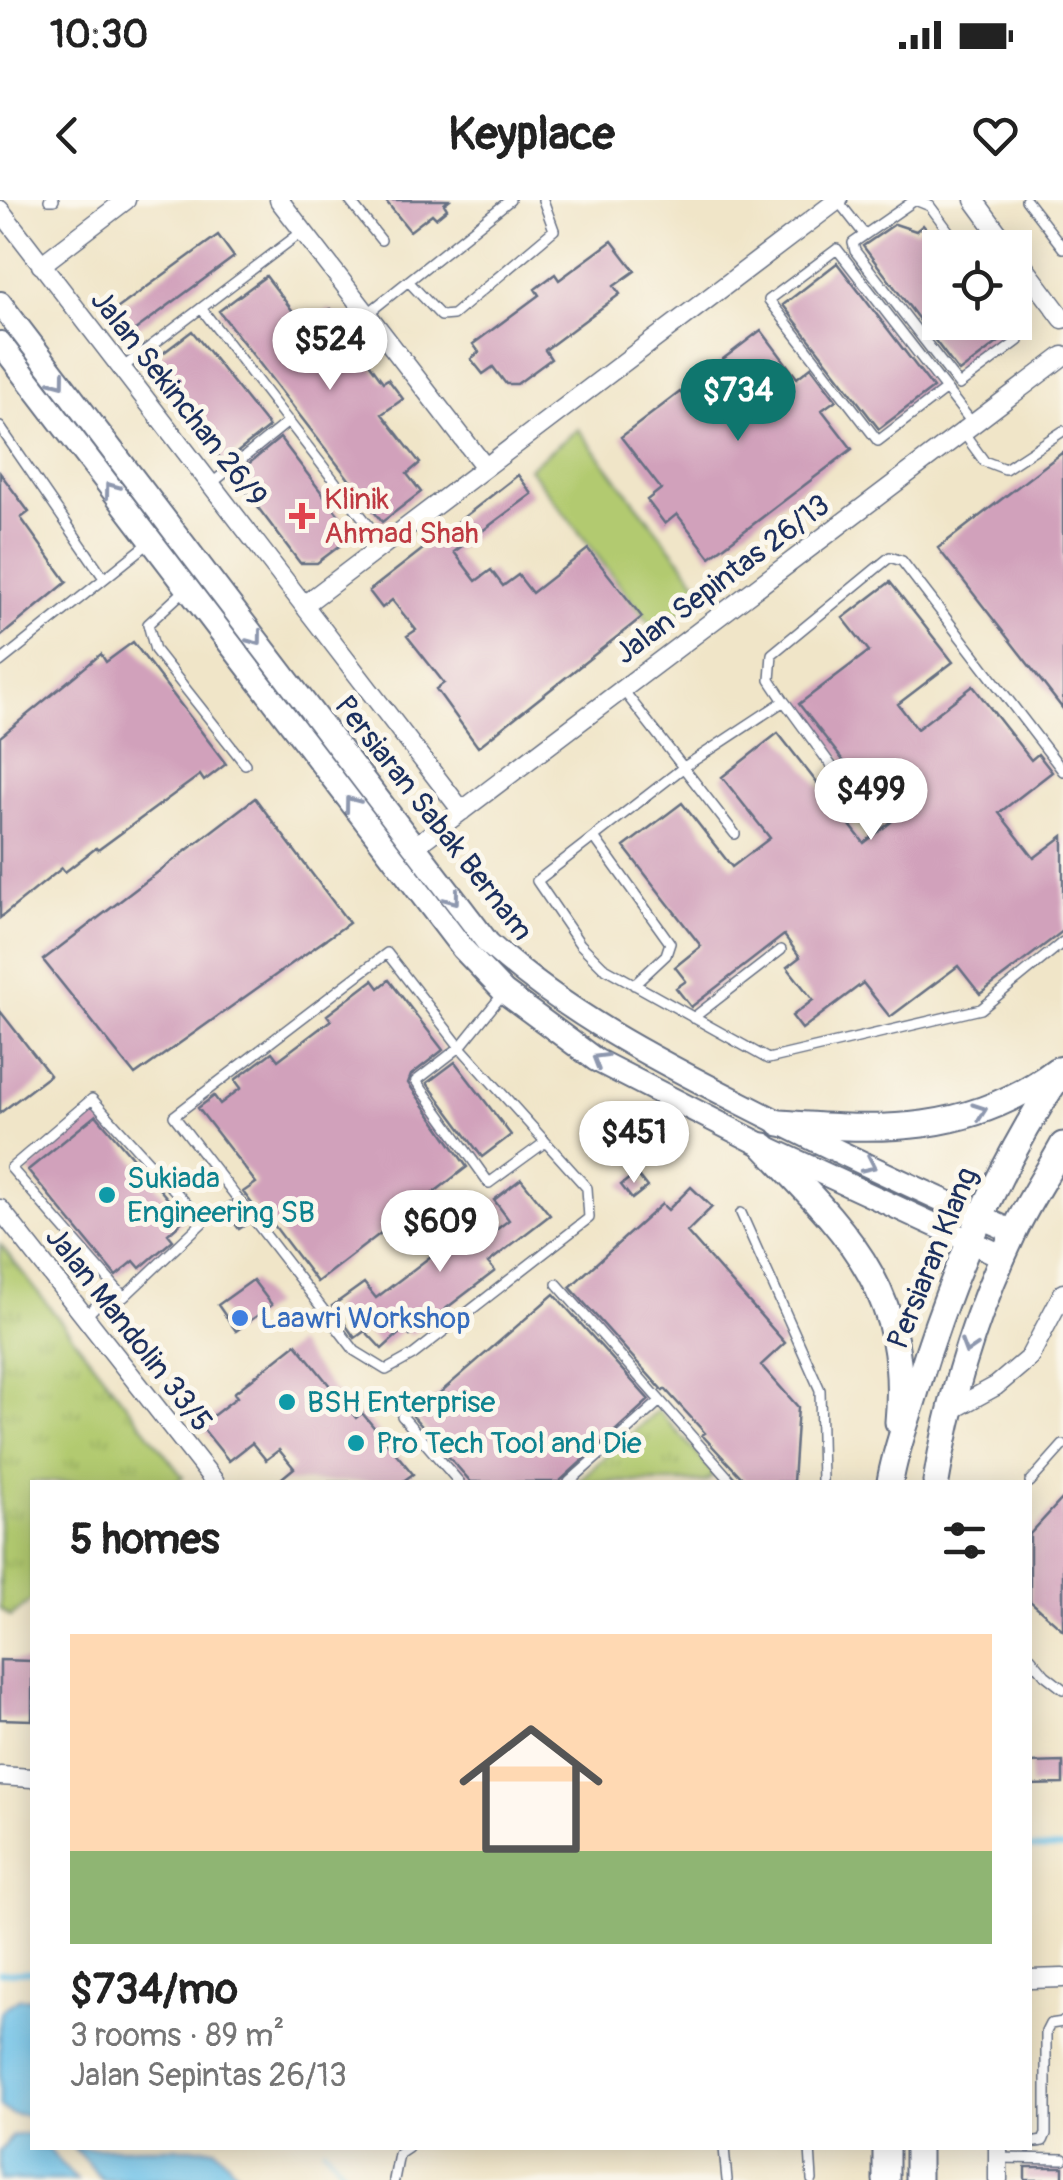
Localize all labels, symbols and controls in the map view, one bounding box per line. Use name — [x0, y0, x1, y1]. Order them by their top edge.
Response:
text: 10:30 — [50, 11, 148, 59]
text: Keyplace — [448, 107, 615, 163]
icon: back — [40, 108, 95, 163]
icon: heart — [968, 108, 1023, 163]
map controls — [922, 230, 1032, 340]
button: locate — [922, 230, 1032, 340]
street label: Jalan Sekinchan 26/9 — [82, 282, 275, 514]
pin: $524 — [271, 308, 389, 393]
text: $524 — [294, 320, 366, 360]
pin: $734 — [679, 359, 797, 444]
one-way arrow — [48, 370, 65, 388]
text: $734 — [703, 371, 773, 411]
place label: Klinik Ahmad Shah — [324, 481, 479, 552]
one-way arrow — [106, 482, 123, 500]
street label: Jalan Sepintas 26/13 — [608, 487, 837, 672]
marker: Klinik Ahmad Shah — [289, 503, 315, 529]
one-way arrow — [245, 628, 262, 646]
street label: Persiaran Sabak Bernam — [326, 688, 541, 948]
pin: $499 — [812, 758, 930, 843]
text: $499 — [837, 770, 905, 810]
one-way arrow — [346, 796, 363, 814]
one-way arrow — [442, 887, 459, 905]
one-way arrow — [592, 1053, 610, 1072]
pin: $451 — [575, 1101, 693, 1186]
one-way arrow — [970, 1102, 987, 1123]
text: $451 — [601, 1113, 667, 1153]
one-way arrow — [859, 1152, 877, 1172]
place label: Sukiada Engineering SB — [127, 1160, 315, 1231]
street label: Persiaran Klang — [879, 1162, 986, 1354]
marker: Sukiada Engineering SB — [96, 1184, 118, 1206]
pin: $609 — [381, 1190, 499, 1275]
text: $609 — [403, 1202, 477, 1242]
street label: Jalan Mandolin 33/5 — [37, 1219, 220, 1439]
place label: Laawri Workshop — [260, 1300, 471, 1337]
marker: Laawri Workshop — [229, 1307, 251, 1329]
one-way arrow — [959, 1338, 980, 1355]
place label: BSH Enterprise — [307, 1384, 495, 1421]
marker: BSH Enterprise — [276, 1391, 298, 1413]
place label: Pro Tech Tool and Die — [376, 1425, 642, 1462]
marker: Pro Tech Tool and Die — [345, 1432, 367, 1454]
icon: filters — [937, 1513, 992, 1568]
text: 5 homes — [70, 1514, 220, 1566]
icon: home — [441, 1699, 621, 1879]
text: $734/mo — [70, 1964, 238, 2016]
text: 3 rooms · 89 m² — [70, 2016, 284, 2056]
text: Jalan Sepintas 26/13 — [70, 2056, 347, 2096]

